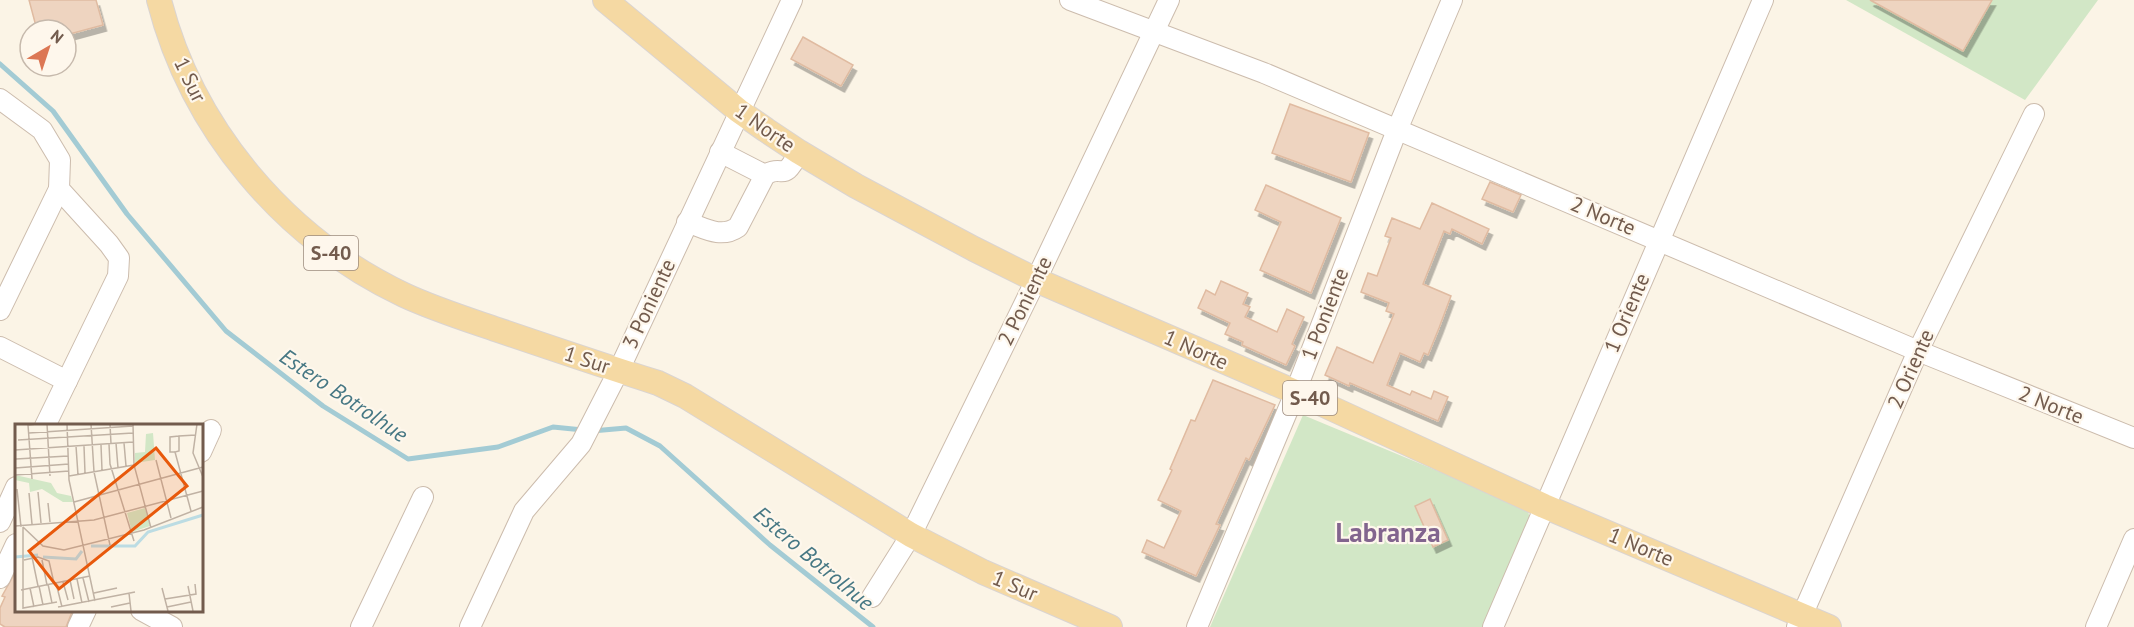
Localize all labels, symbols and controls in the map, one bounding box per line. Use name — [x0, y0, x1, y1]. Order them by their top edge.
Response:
north arrow — [18, 18, 78, 78]
text: N — [47, 25, 68, 47]
street label: 1 Sur — [168, 53, 213, 107]
street label: 1 Norte — [730, 97, 801, 158]
street label: 2 Norte — [1567, 190, 1640, 241]
road number: S-40 — [304, 236, 358, 270]
street label: 2 Poniente — [991, 252, 1058, 350]
street label: 3 Poniente — [616, 255, 681, 353]
street label: 1 Poniente — [1295, 264, 1354, 364]
street label: 1 Oriente — [1598, 269, 1655, 357]
street label: 1 Norte — [1160, 323, 1233, 376]
street label: 2 Oriente — [1881, 325, 1940, 413]
street label: 1 Sur — [561, 339, 614, 380]
water label: Estero Botrolhue — [275, 342, 414, 449]
street label: 2 Norte — [2015, 379, 2088, 430]
road number: S-40 — [1283, 381, 1337, 415]
inset map — [15, 424, 202, 612]
water label: Estero Botrolhue — [748, 500, 880, 617]
district label: Labranza — [1335, 515, 1441, 549]
street label: 1 Norte — [1605, 521, 1678, 572]
street label: 1 Sur — [988, 564, 1042, 607]

